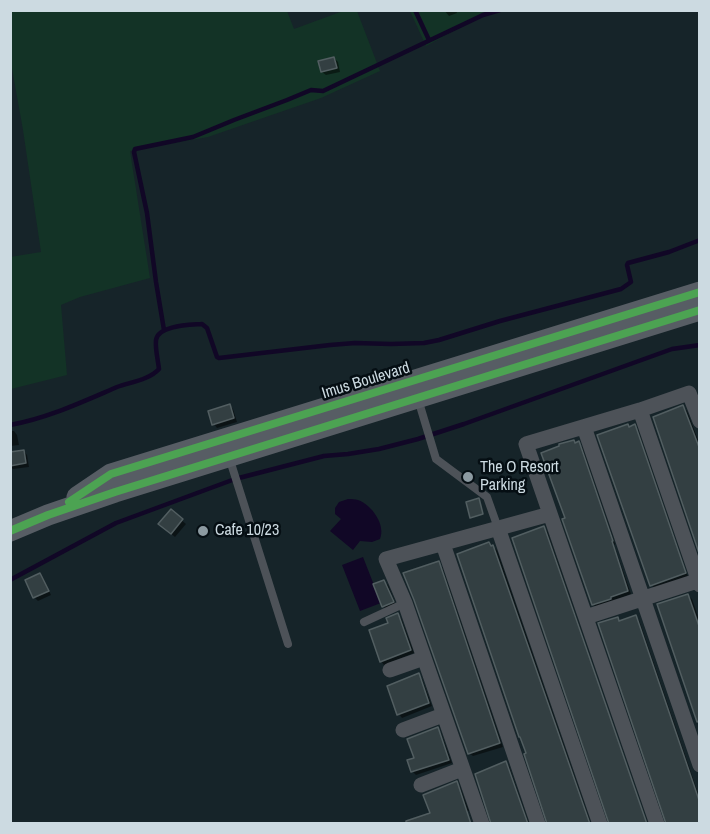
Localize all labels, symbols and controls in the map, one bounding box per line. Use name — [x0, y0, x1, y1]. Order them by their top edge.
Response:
street label: Imus Boulevard — [320, 358, 412, 404]
place label: The O Resort Parking — [480, 458, 559, 496]
marker: The O Resort Parking — [461, 470, 475, 484]
place label: Cafe 10/23 — [215, 521, 279, 541]
marker: Cafe 10/23 — [196, 524, 210, 538]

